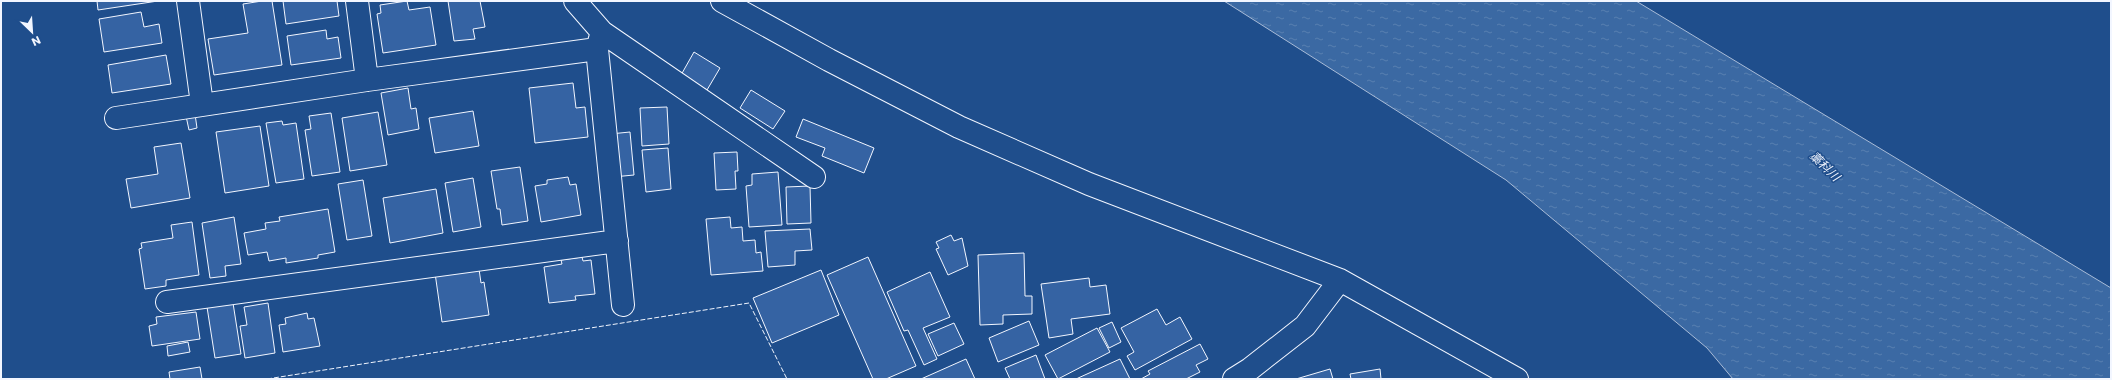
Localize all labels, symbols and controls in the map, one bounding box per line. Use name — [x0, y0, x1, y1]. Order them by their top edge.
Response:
north arrow — [12, 12, 52, 52]
text: N — [29, 32, 43, 50]
water label: 藁科川 — [1806, 147, 1845, 186]

